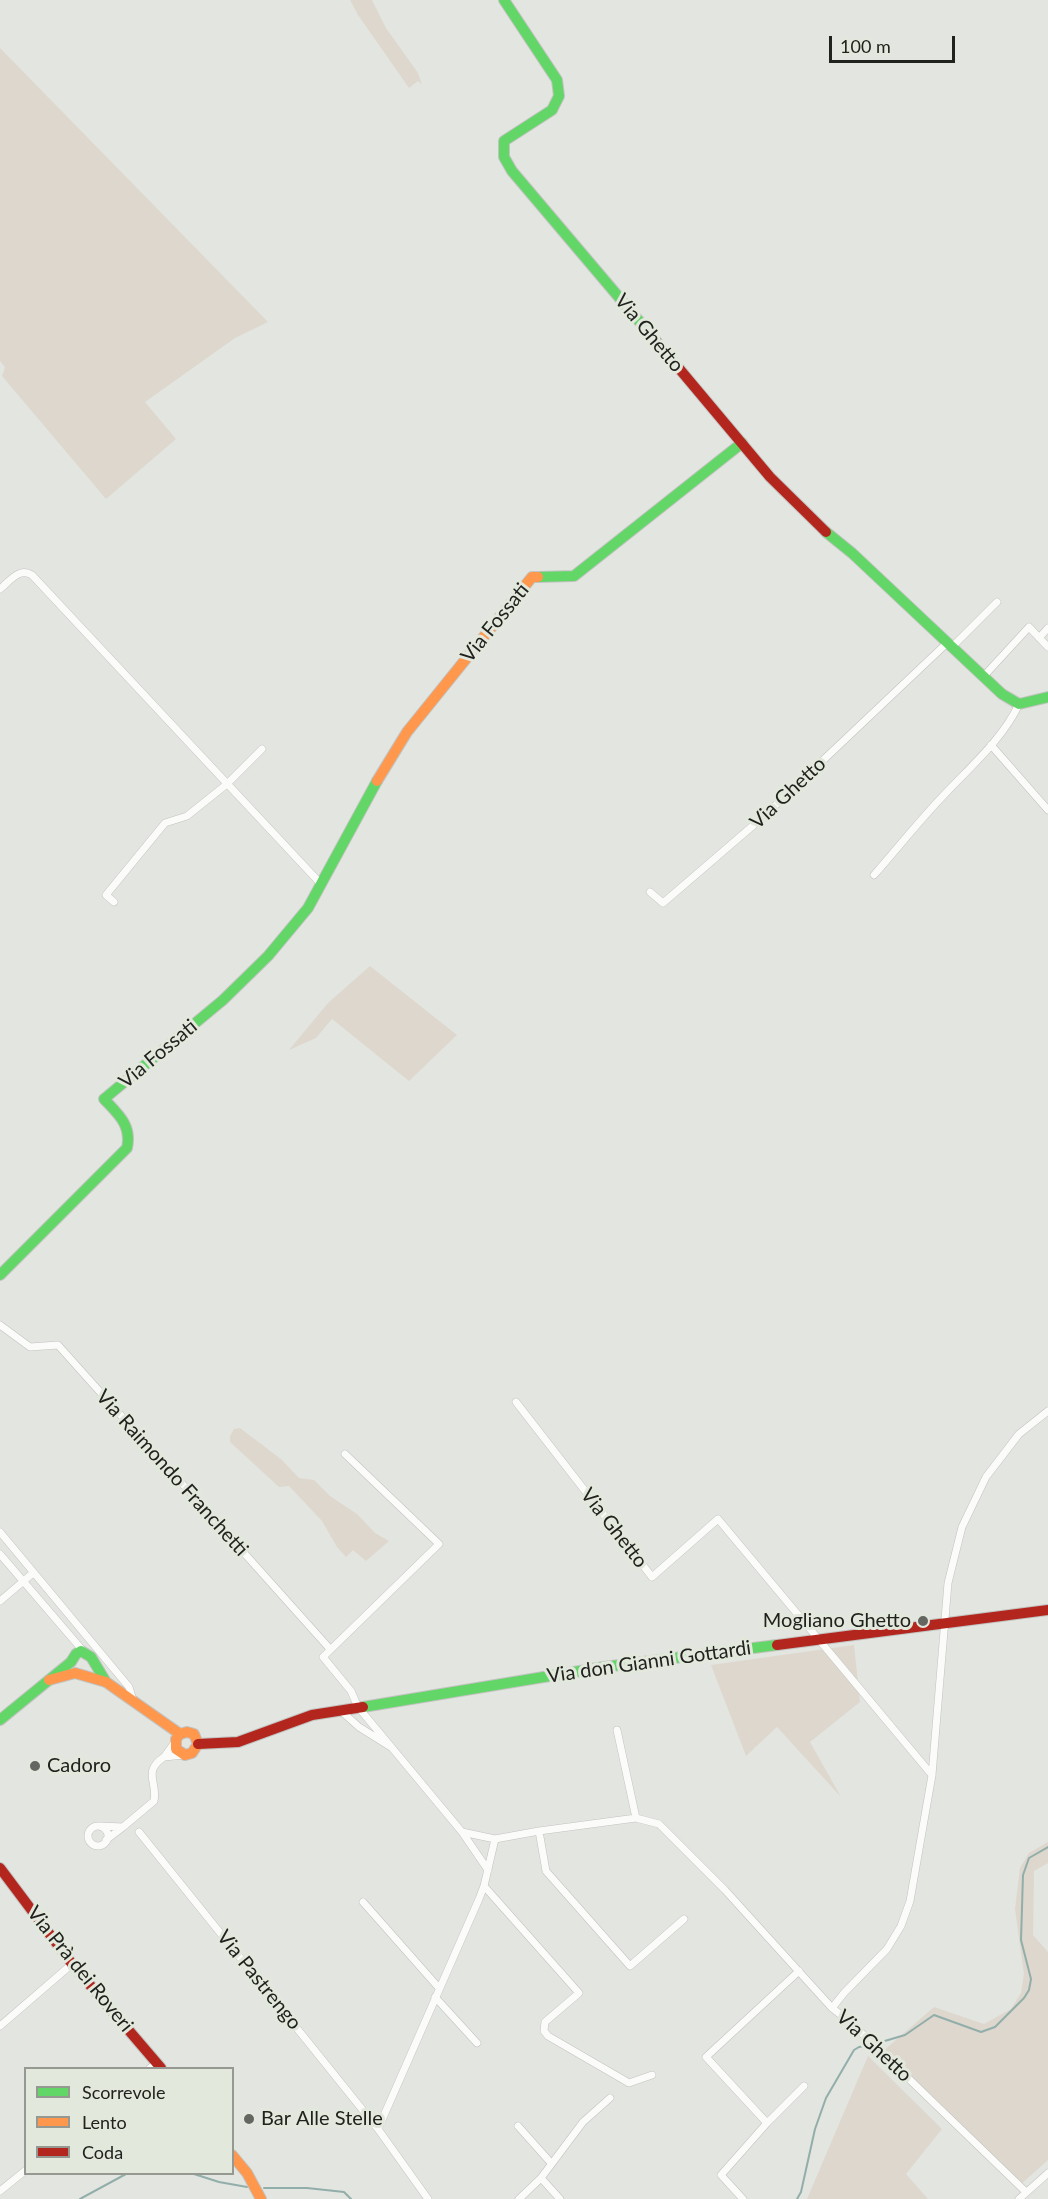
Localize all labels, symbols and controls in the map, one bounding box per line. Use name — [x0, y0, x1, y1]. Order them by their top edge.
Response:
scale bar — [832, 24, 958, 62]
text: 100 m — [840, 35, 891, 57]
street label: Via Ghetto — [609, 289, 689, 377]
street label: Via Fossati — [456, 579, 534, 667]
street label: Via Ghetto — [745, 752, 831, 834]
street label: Via Fossati — [114, 1014, 202, 1094]
street label: Via Raimondo Franchetti — [91, 1385, 253, 1561]
street label: Via Ghetto — [575, 1483, 653, 1573]
place label: Mogliano Ghetto — [763, 1609, 911, 1633]
marker: Mogliano Ghetto — [916, 1614, 930, 1628]
street label: Via don Gianni Gottardi — [545, 1636, 753, 1688]
place label: Cadoro — [47, 1754, 111, 1778]
marker: Cadoro — [28, 1759, 42, 1773]
street label: Via Prà dei Roveri — [22, 1901, 138, 2037]
street label: Via Pastrengo — [212, 1925, 306, 2035]
street label: Via Ghetto — [831, 2005, 917, 2087]
legend — [24, 2067, 234, 2175]
text: Scorrevole — [82, 2081, 165, 2103]
place label: Bar Alle Stelle — [261, 2107, 383, 2131]
text: Lento — [82, 2111, 127, 2133]
marker: Bar Alle Stelle — [242, 2112, 256, 2126]
text: Coda — [82, 2141, 123, 2163]

